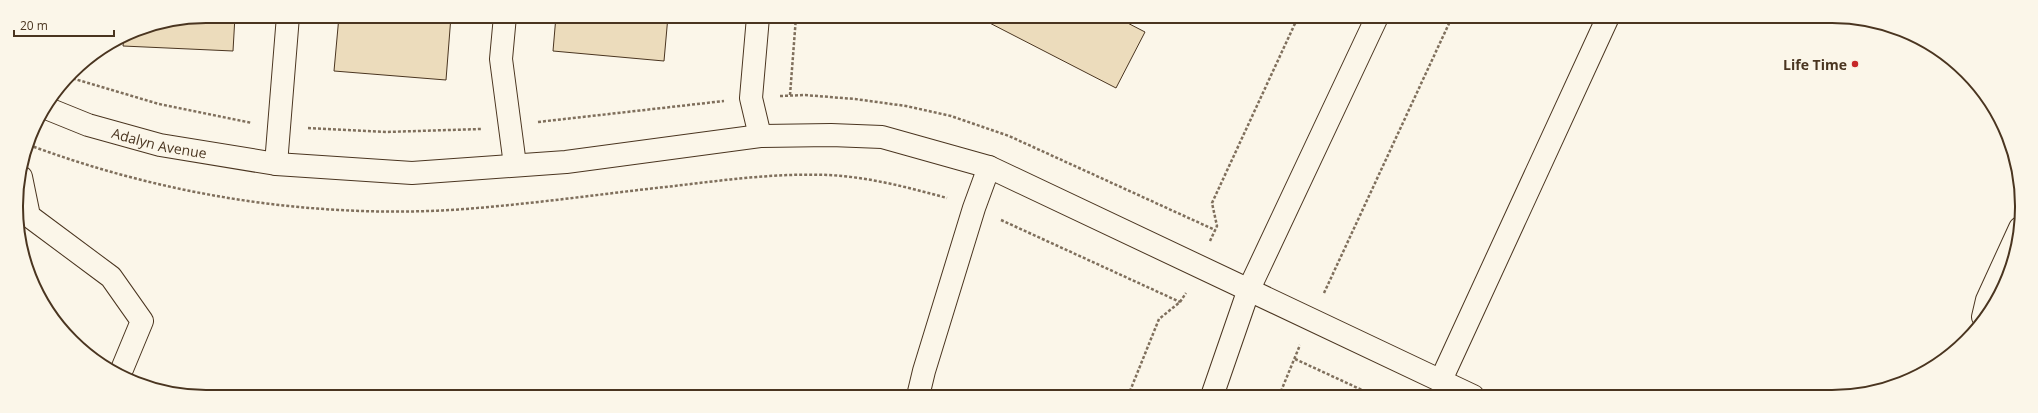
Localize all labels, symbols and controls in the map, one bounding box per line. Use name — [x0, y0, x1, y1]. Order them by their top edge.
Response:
scale bar — [14, 12, 114, 38]
text: 20 m — [20, 17, 48, 34]
place label: Life Time — [1783, 55, 1847, 74]
marker: Life Time — [1850, 59, 1860, 69]
street label: Adalyn Avenue — [110, 123, 208, 162]

